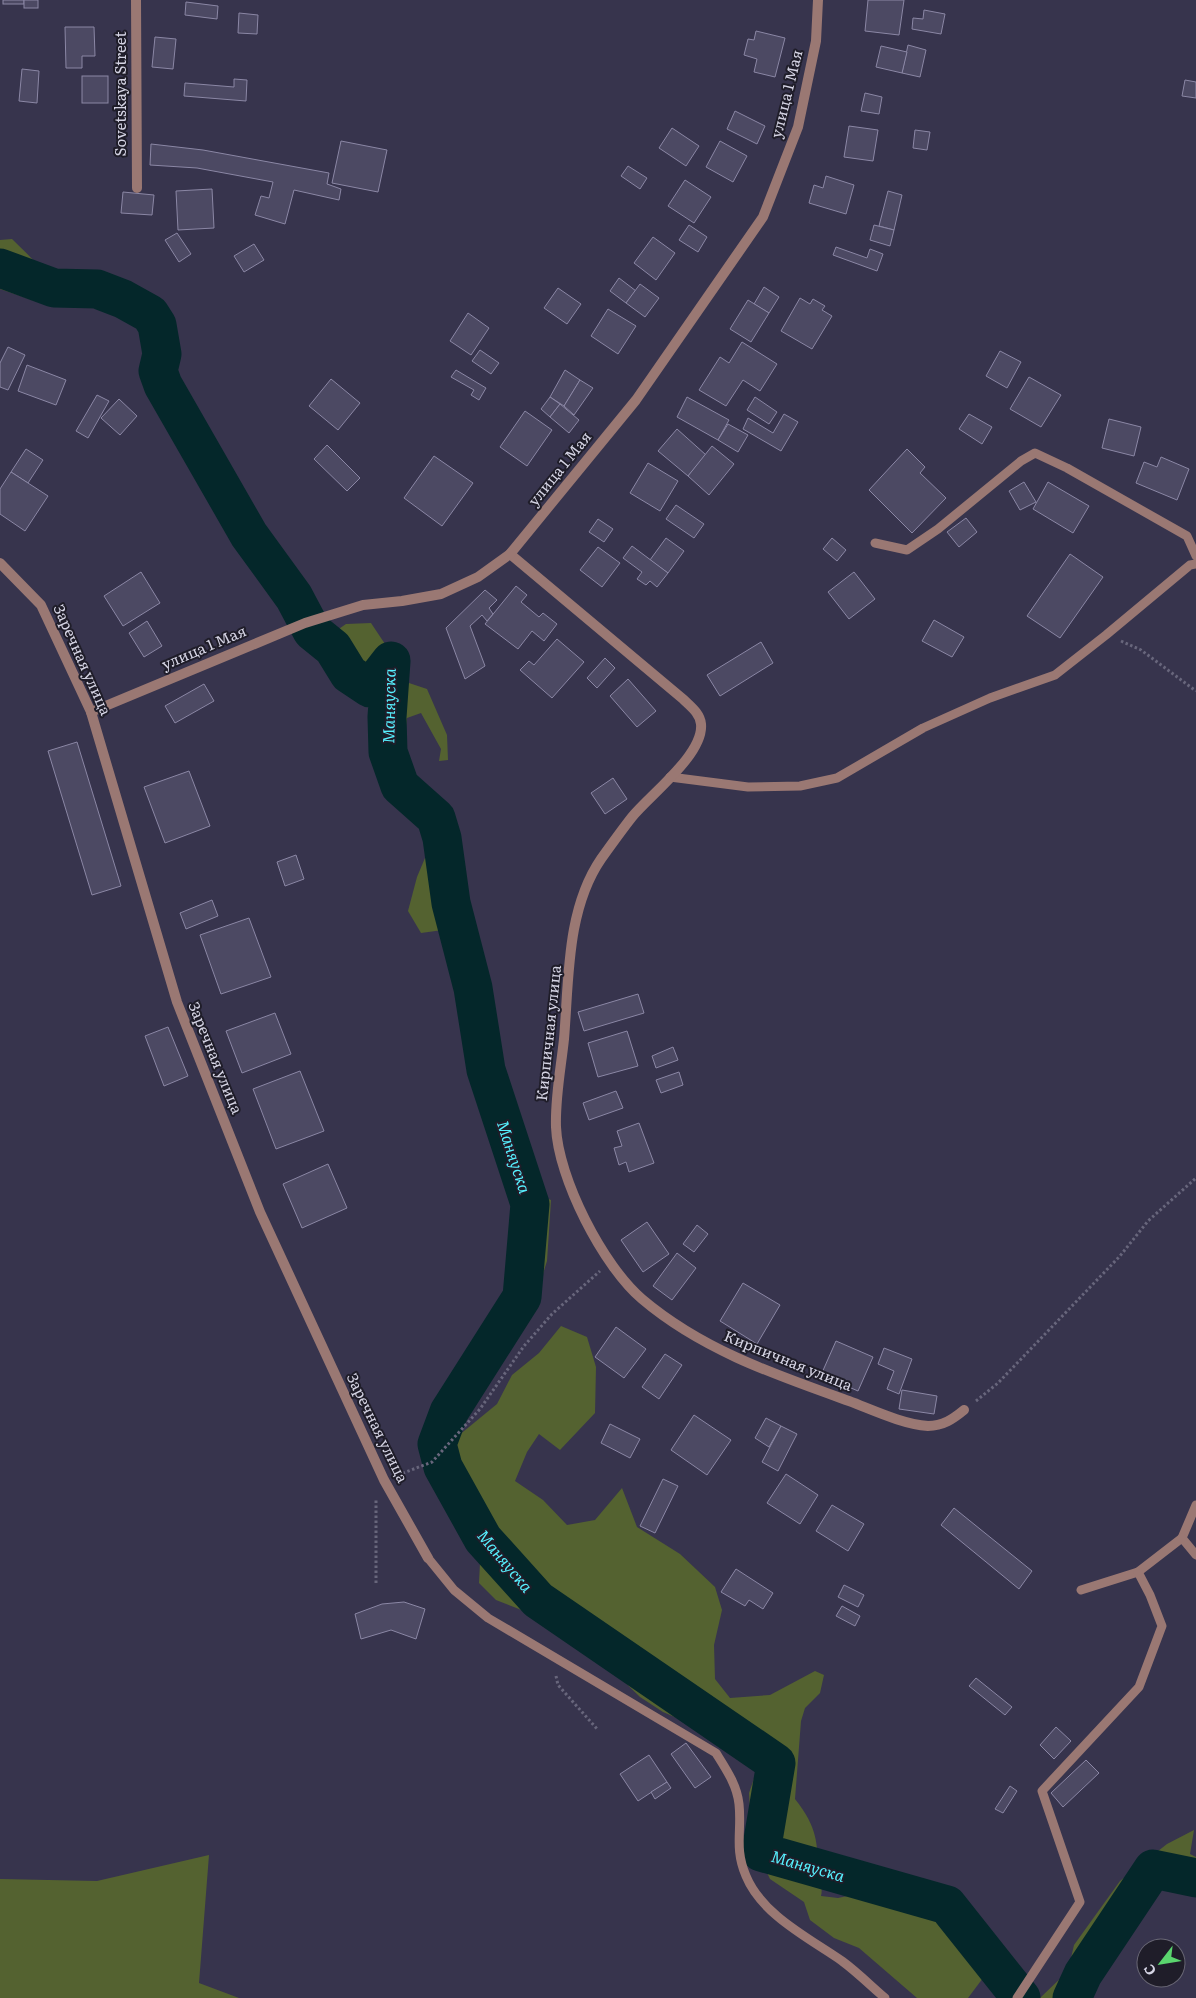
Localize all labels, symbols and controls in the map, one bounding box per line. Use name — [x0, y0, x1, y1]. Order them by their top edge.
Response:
street label: Sovetskaya Street — [108, 32, 131, 156]
street label: улица 1 Мая — [763, 47, 808, 140]
street label: улица 1 Мая — [522, 426, 596, 510]
street label: Заречная улица — [49, 600, 119, 720]
street label: улица 1 Мая — [157, 618, 249, 675]
water label: Маняуска — [375, 667, 401, 744]
street label: Кирпичная улица — [529, 963, 566, 1102]
street label: Заречная улица — [183, 998, 250, 1118]
water label: Маняуска — [492, 1117, 538, 1197]
street label: Кирпичная улица — [721, 1323, 857, 1396]
street label: Заречная улица — [342, 1369, 415, 1487]
water label: Маняуска — [472, 1524, 540, 1598]
water label: Маняуска — [769, 1843, 849, 1887]
north arrow — [1136, 1938, 1186, 1988]
text: С — [1138, 1961, 1160, 1980]

